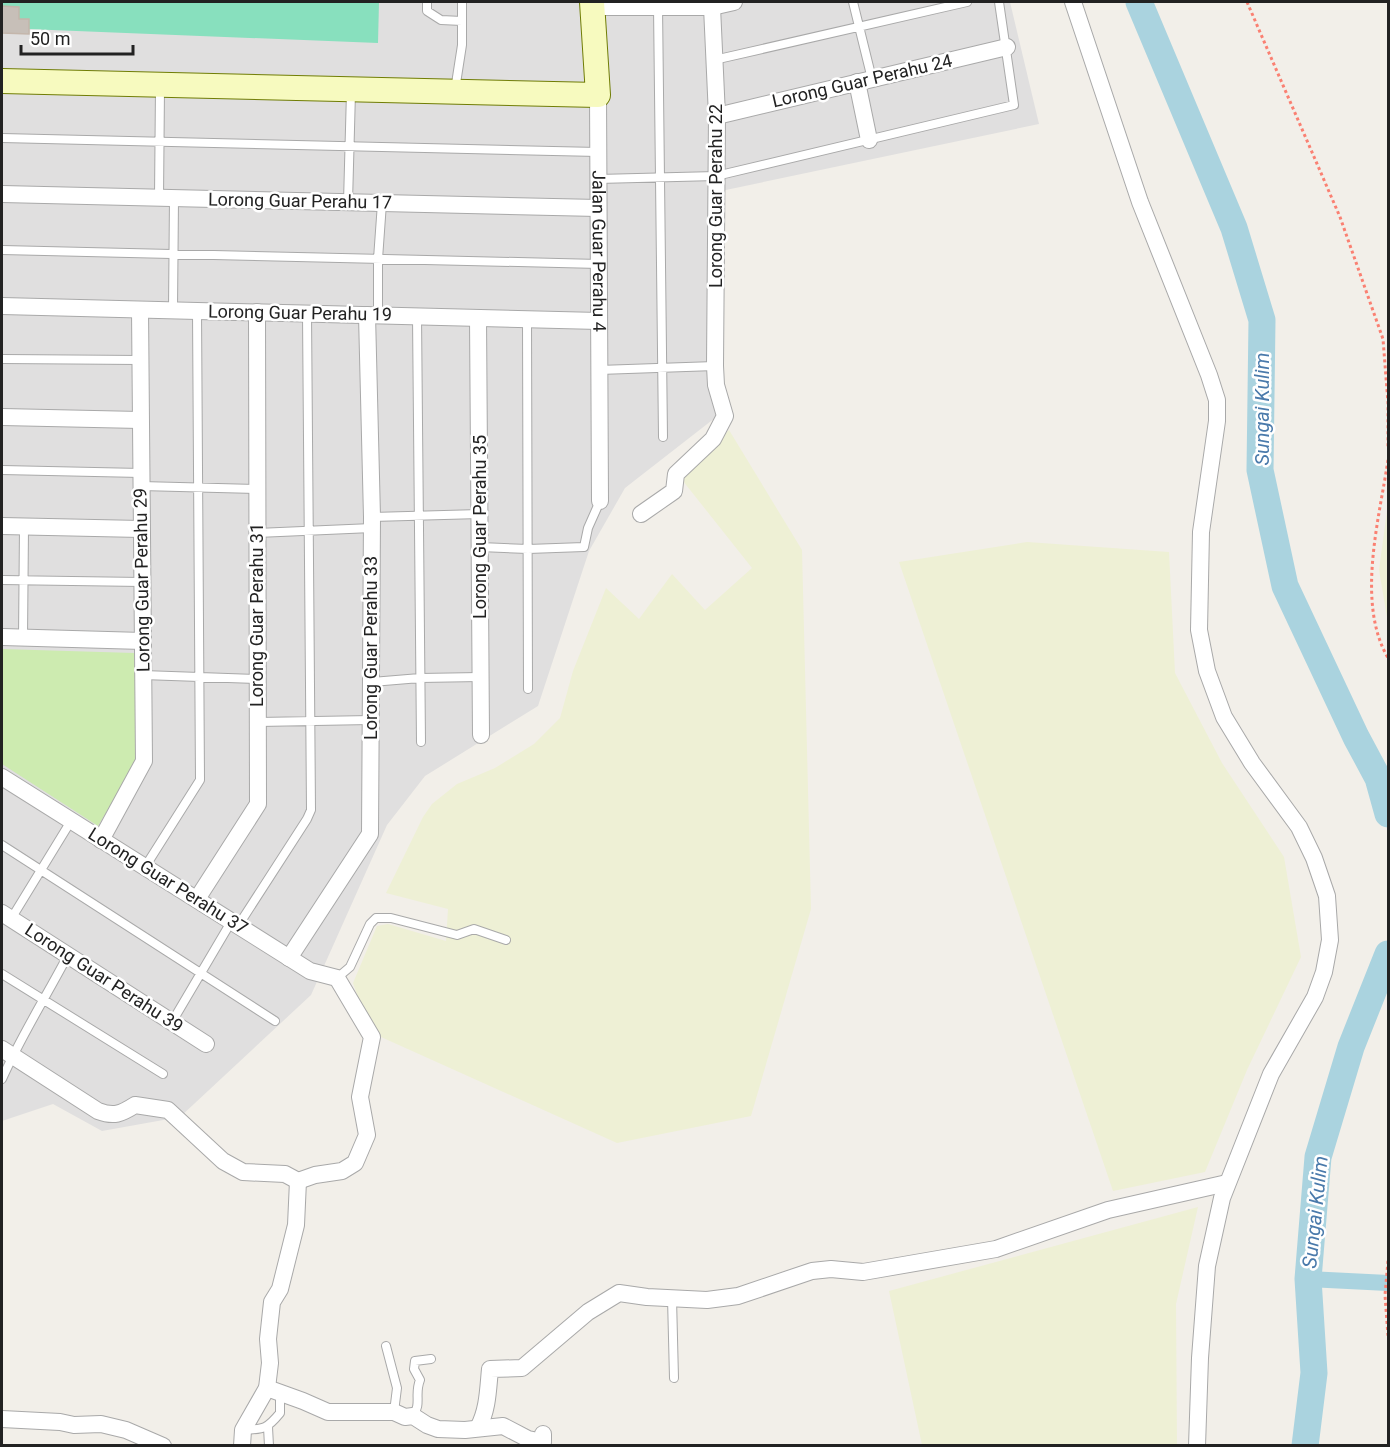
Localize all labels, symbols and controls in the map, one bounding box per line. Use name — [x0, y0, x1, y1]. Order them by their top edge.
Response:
scale bar — [21, 18, 134, 56]
text: 50 m — [30, 28, 70, 49]
street label: Lorong Guar Perahu 24 — [770, 50, 954, 111]
street label: Lorong Guar Perahu 22 — [705, 104, 726, 288]
street label: Jalan Guar Perahu 4 — [588, 170, 610, 332]
street label: Lorong Guar Perahu 17 — [208, 188, 392, 213]
street label: Lorong Guar Perahu 19 — [208, 300, 392, 325]
water label: Sungai Kulim — [1250, 352, 1274, 466]
street label: Lorong Guar Perahu 35 — [469, 435, 490, 619]
street label: Lorong Guar Perahu 29 — [129, 488, 154, 672]
street label: Lorong Guar Perahu 31 — [246, 523, 267, 707]
street label: Lorong Guar Perahu 33 — [360, 556, 381, 740]
street label: Lorong Guar Perahu 37 — [85, 823, 252, 938]
street label: Lorong Guar Perahu 39 — [21, 919, 187, 1037]
water label: Sungai Kulim — [1297, 1155, 1333, 1269]

